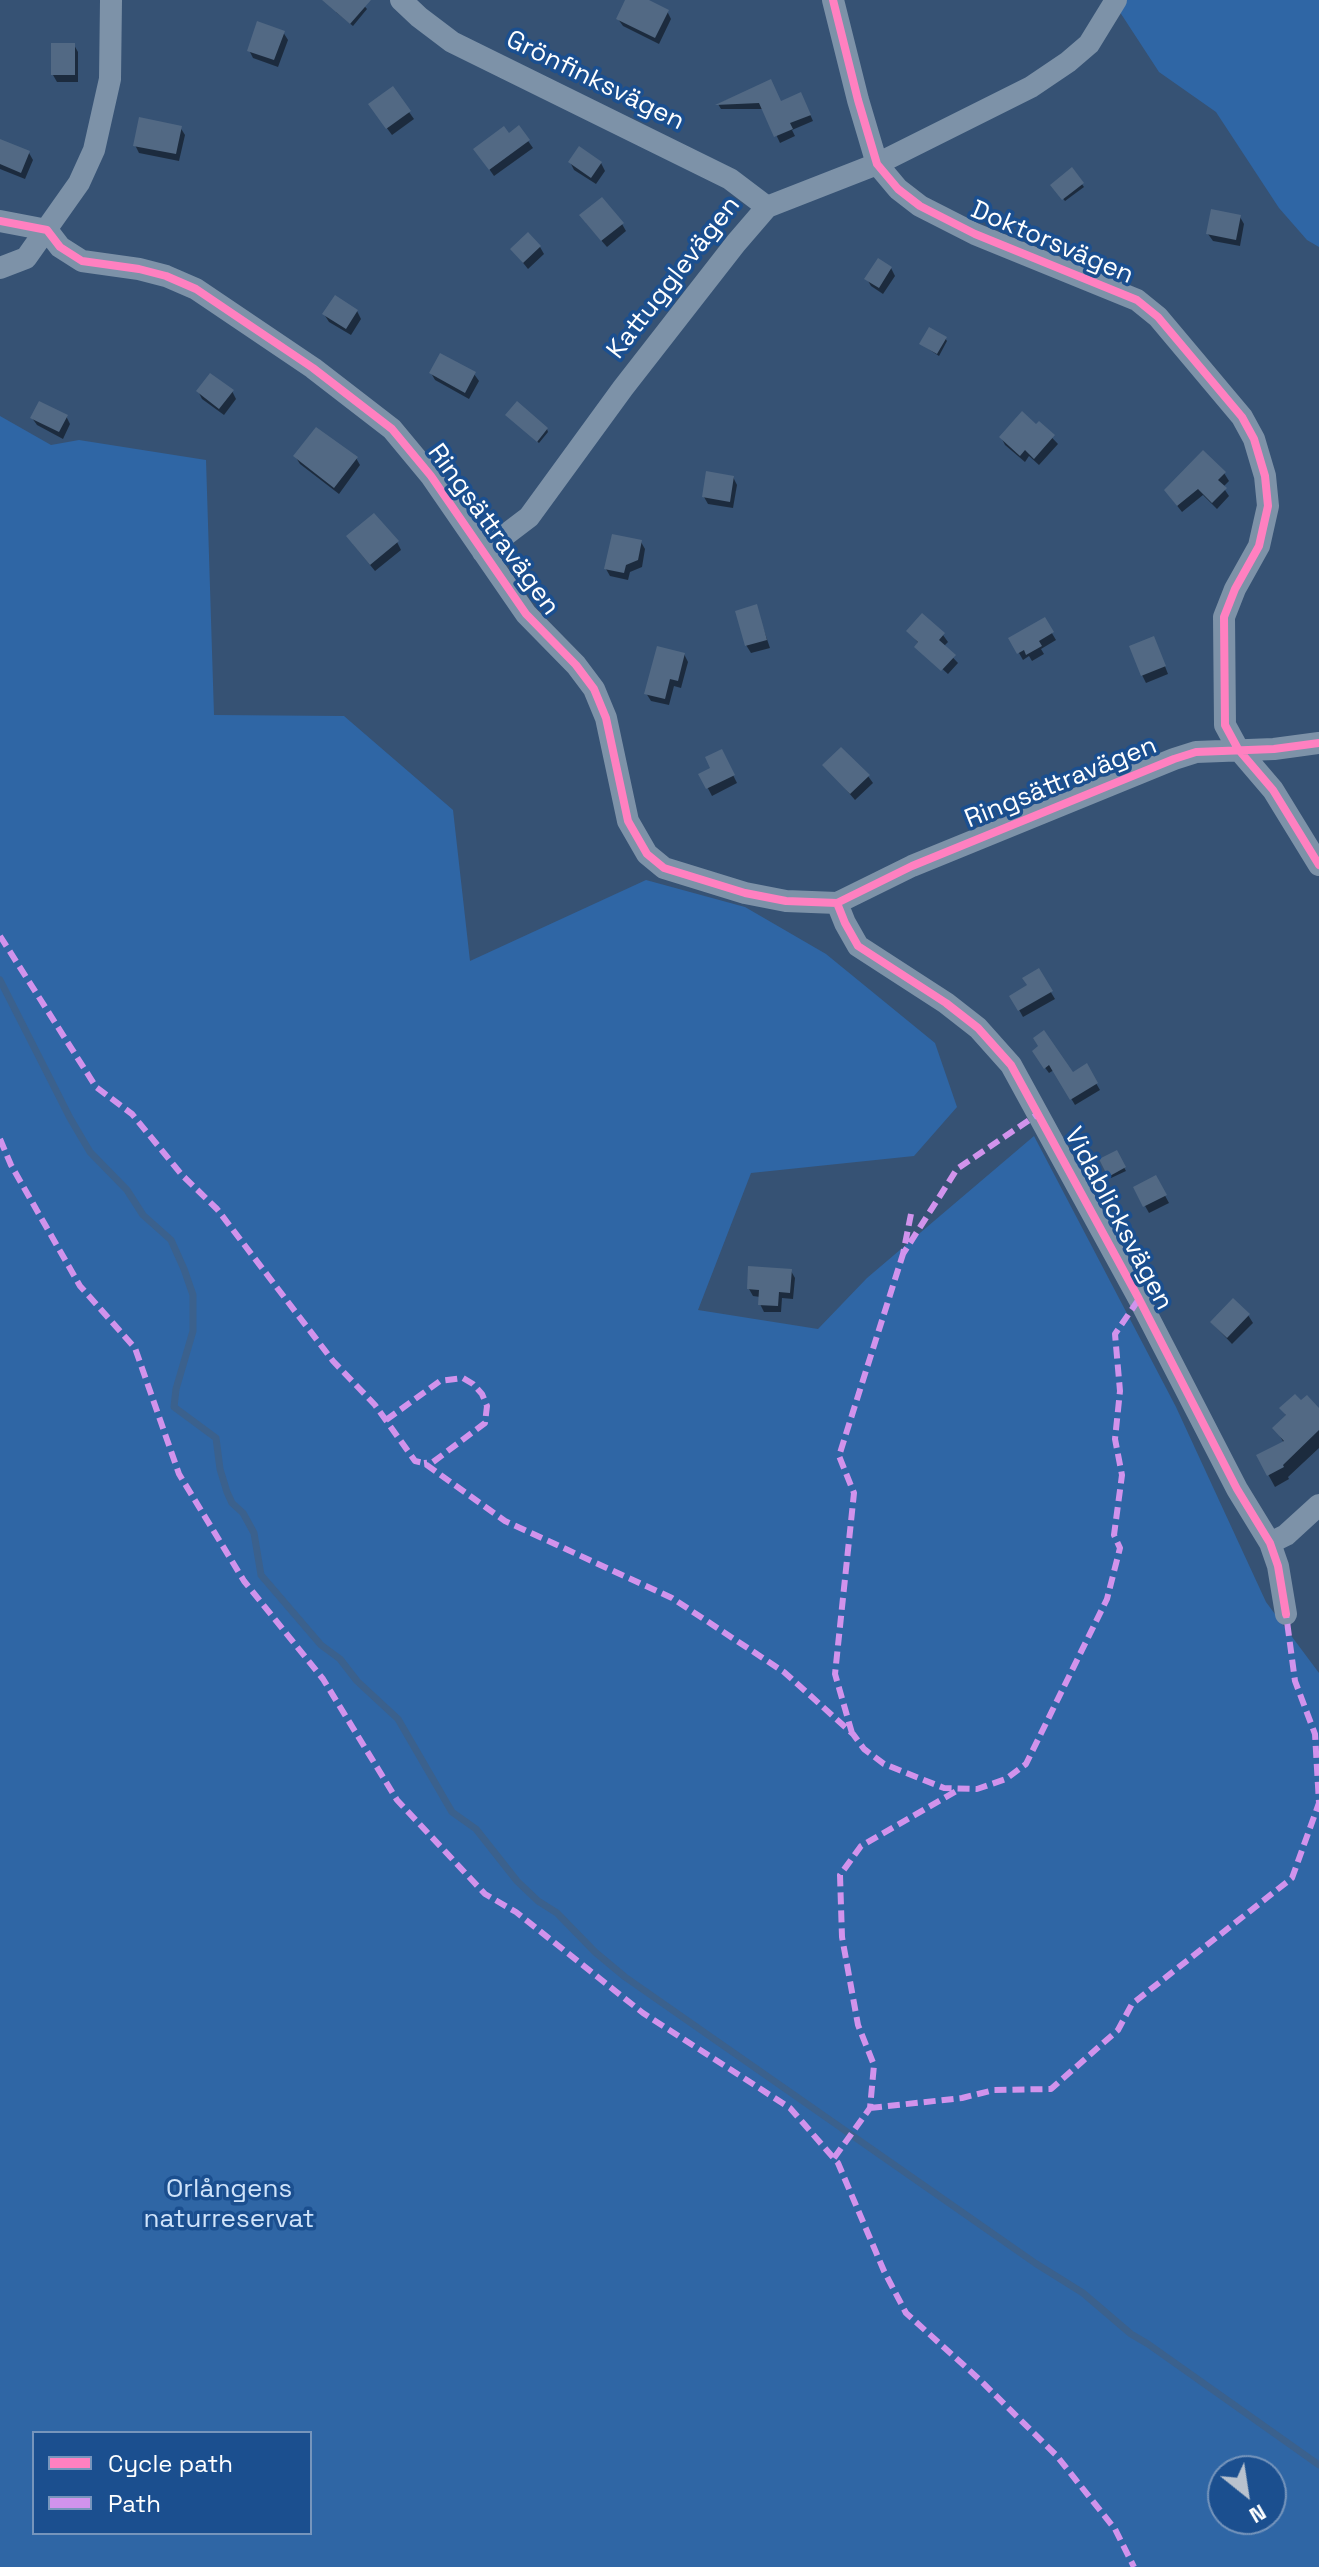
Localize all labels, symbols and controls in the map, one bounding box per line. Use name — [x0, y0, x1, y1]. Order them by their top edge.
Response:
street label: Grönfinksvägen — [501, 24, 689, 138]
street label: Kattugglevägen — [601, 190, 747, 366]
street label: Doktorsvägen — [966, 195, 1138, 291]
street label: Ringsättravägen — [420, 438, 566, 622]
street label: Ringsättravägen — [961, 730, 1161, 836]
street label: Vidablicksvägen — [1057, 1122, 1179, 1316]
park label: Orlångens naturreservat — [143, 2174, 315, 2236]
legend — [32, 2431, 312, 2535]
text: Cycle path — [108, 2448, 233, 2479]
north arrow — [1207, 2455, 1287, 2535]
text: Path — [108, 2488, 161, 2519]
text: N — [1245, 2498, 1271, 2530]

